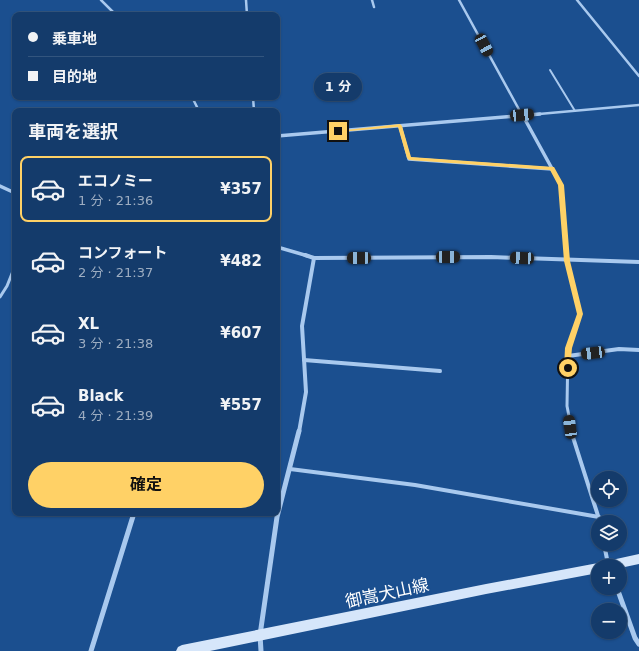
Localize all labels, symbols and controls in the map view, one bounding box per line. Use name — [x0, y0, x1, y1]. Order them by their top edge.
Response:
text: 乗車地 — [52, 30, 97, 48]
car — [473, 32, 495, 58]
text: 目的地 — [52, 68, 97, 86]
callout: 1 分 — [314, 73, 362, 101]
text: 1 分 — [325, 79, 351, 94]
car — [510, 108, 534, 122]
text: 車両を選択 — [28, 121, 118, 142]
route end — [329, 122, 347, 140]
icon: car — [30, 171, 66, 207]
text: エコノミー — [78, 172, 153, 190]
text: ¥357 — [220, 180, 262, 198]
text: 1 分 · 21:36 — [78, 193, 153, 208]
icon: car — [30, 243, 66, 279]
text: コンフォート — [78, 244, 168, 262]
car — [436, 251, 460, 263]
car — [510, 251, 534, 265]
text: ¥482 — [220, 252, 262, 270]
car — [347, 252, 371, 264]
text: 2 分 · 21:37 — [78, 265, 153, 280]
icon: car — [30, 315, 66, 351]
text: XL — [78, 315, 99, 333]
text: ¥607 — [220, 324, 262, 342]
text: 3 分 · 21:38 — [78, 336, 153, 351]
car — [580, 346, 606, 360]
route start — [559, 359, 577, 377]
icon: car — [30, 387, 66, 423]
text: Black — [78, 387, 124, 405]
text: ¥557 — [220, 396, 262, 414]
text: 4 分 · 21:39 — [78, 408, 153, 423]
car — [562, 414, 578, 440]
button: 確定 — [28, 462, 264, 508]
map controls — [591, 471, 627, 639]
button: locate — [591, 471, 627, 507]
button: layers — [591, 515, 627, 551]
button: + — [591, 559, 627, 595]
street label: 御嵩犬山線 — [343, 574, 431, 612]
button: − — [591, 603, 627, 639]

